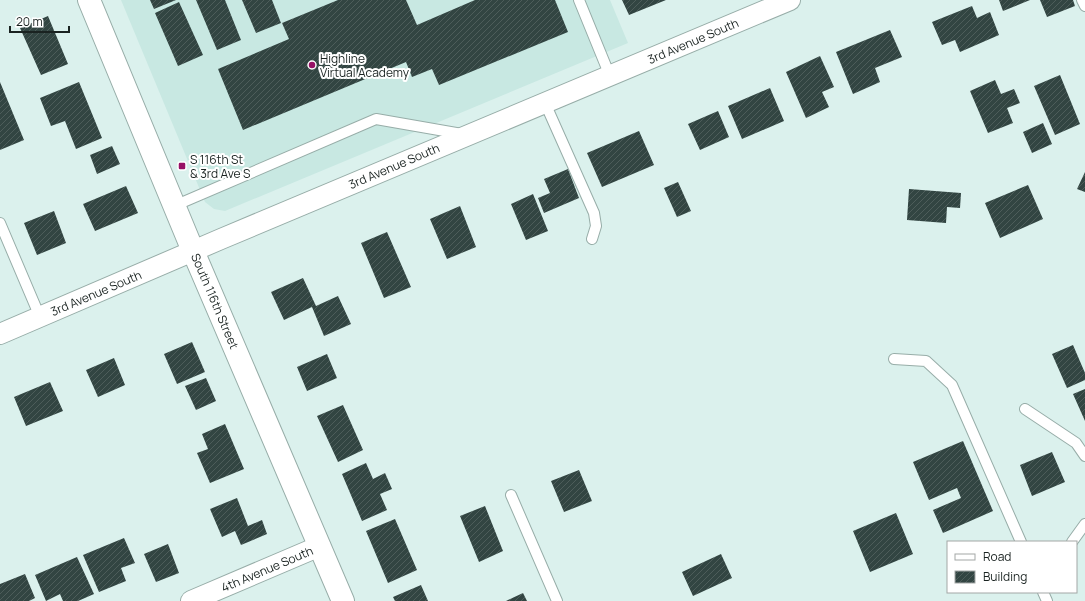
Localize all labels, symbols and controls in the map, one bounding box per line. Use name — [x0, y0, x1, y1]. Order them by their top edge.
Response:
scale bar — [10, 8, 69, 34]
text: 20 m — [16, 13, 43, 30]
street label: 3rd Avenue South — [645, 14, 741, 68]
place label: Highline Virtual Academy — [320, 50, 410, 81]
marker: Highline Virtual Academy — [307, 60, 317, 70]
street label: 3rd Avenue South — [346, 139, 442, 193]
place label: S 116th St & 3rd Ave S — [190, 151, 250, 182]
marker: S 116th St & 3rd Ave S — [177, 161, 187, 171]
street label: South 116th Street — [187, 251, 243, 352]
street label: 3rd Avenue South — [48, 266, 144, 320]
legend — [947, 541, 1077, 593]
street label: 4th Avenue South — [218, 542, 316, 596]
text: Road — [983, 548, 1011, 565]
text: Building — [983, 568, 1027, 585]

